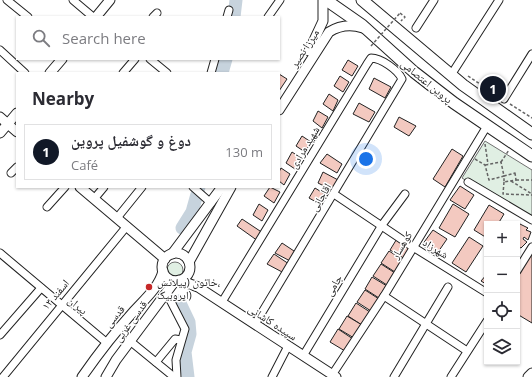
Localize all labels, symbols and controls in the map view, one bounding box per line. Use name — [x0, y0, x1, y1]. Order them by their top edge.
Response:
search box — [16, 16, 280, 60]
street label: میرزا نصیر — [285, 26, 322, 71]
icon: search — [30, 27, 52, 49]
text: Search here — [62, 28, 146, 48]
street label: پروین اعتصامی — [398, 56, 456, 107]
pin: 1 — [480, 74, 506, 104]
text: Nearby — [32, 87, 94, 110]
street label: شهید مرادی — [285, 123, 323, 171]
text: دوغ و گوشفیل پروین — [71, 130, 191, 150]
text: 1 — [42, 143, 50, 161]
text: 130 m — [225, 143, 263, 161]
your location — [356, 149, 376, 169]
text: Café — [71, 156, 98, 174]
street label: اقاجانی — [306, 180, 334, 214]
map controls — [484, 221, 520, 365]
button: + — [484, 221, 520, 257]
street label: کوهسار — [386, 228, 415, 262]
street label: شهرزاد — [420, 234, 452, 262]
button: − — [484, 257, 520, 293]
street label: جامی — [321, 272, 345, 298]
place label: خاتون (پیلاتس، ایروبیک) — [157, 274, 220, 302]
street label: اسفند ۱۳ — [38, 276, 72, 312]
marker: خاتون (پیلاتس، ایروبیک) — [144, 282, 154, 292]
street label: پیران — [65, 292, 91, 318]
button: locate — [484, 293, 520, 329]
street label: قدسی غربی — [110, 297, 150, 345]
street label: قدسی — [100, 301, 128, 330]
street label: سپیده کاشانی — [246, 301, 300, 344]
button: layers — [484, 329, 520, 365]

